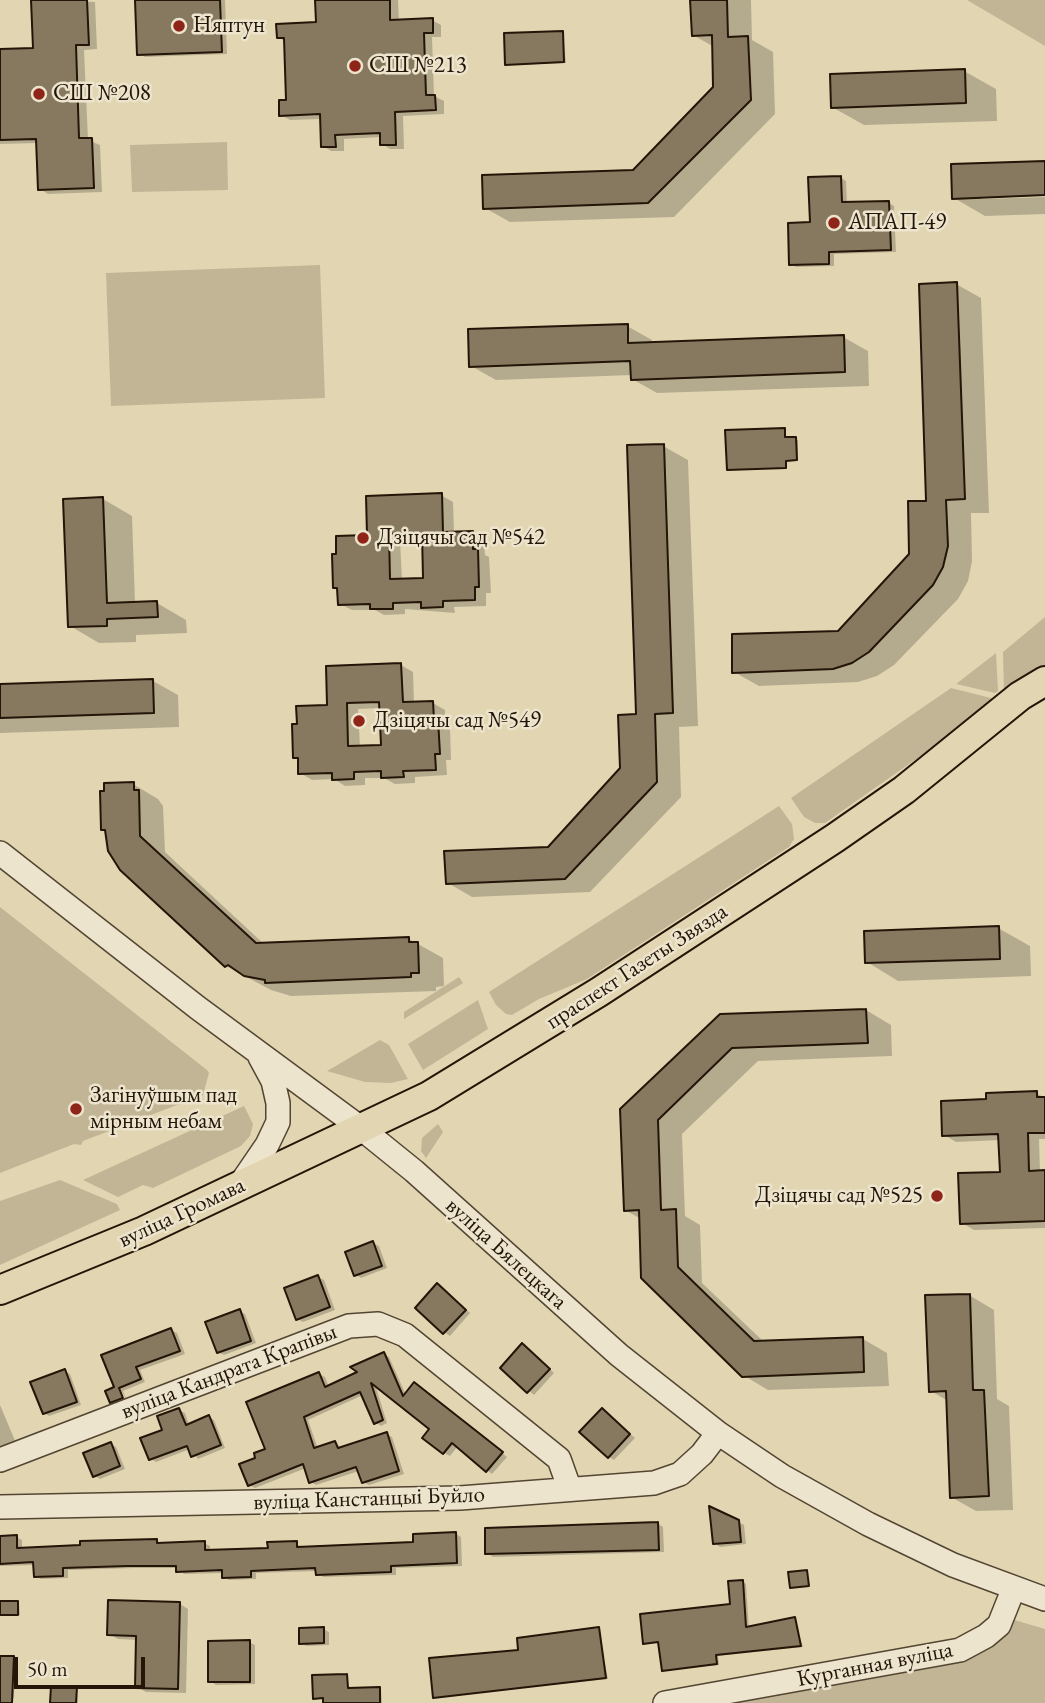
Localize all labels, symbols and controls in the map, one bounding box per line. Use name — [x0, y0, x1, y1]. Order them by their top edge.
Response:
place label: Няптун — [193, 12, 265, 40]
marker: Няптун — [171, 18, 187, 34]
place label: СШ №213 — [369, 52, 467, 80]
marker: СШ №213 — [347, 58, 363, 74]
place label: СШ №208 — [53, 80, 151, 108]
marker: СШ №208 — [31, 86, 47, 102]
place label: АПАП-49 — [848, 209, 946, 237]
marker: АПАП-49 — [826, 215, 842, 231]
place label: Дзіцячы сад №542 — [377, 524, 545, 552]
marker: Дзіцячы сад №542 — [355, 530, 371, 546]
place label: Дзіцячы сад №549 — [373, 707, 541, 735]
marker: Дзіцячы сад №549 — [351, 713, 367, 729]
street label: праспект Газеты Звязда — [541, 898, 733, 1036]
place label: Загінуўшым пад мірным небам — [90, 1082, 237, 1136]
marker: Загінуўшым пад мірным небам — [68, 1101, 84, 1117]
street label: вуліца Громава — [114, 1172, 250, 1254]
place label: Дзіцячы сад №525 — [755, 1182, 923, 1210]
marker: Дзіцячы сад №525 — [929, 1188, 945, 1204]
street label: вуліца Бялецкага — [440, 1192, 572, 1316]
street label: вуліца Кандрата Крапівы — [117, 1318, 341, 1426]
street label: вуліца Канстанцыі Буйло — [253, 1481, 485, 1517]
street label: Курганная вуліца — [795, 1636, 955, 1694]
scale bar — [18, 1644, 149, 1688]
text: 50 m — [27, 1655, 68, 1682]

